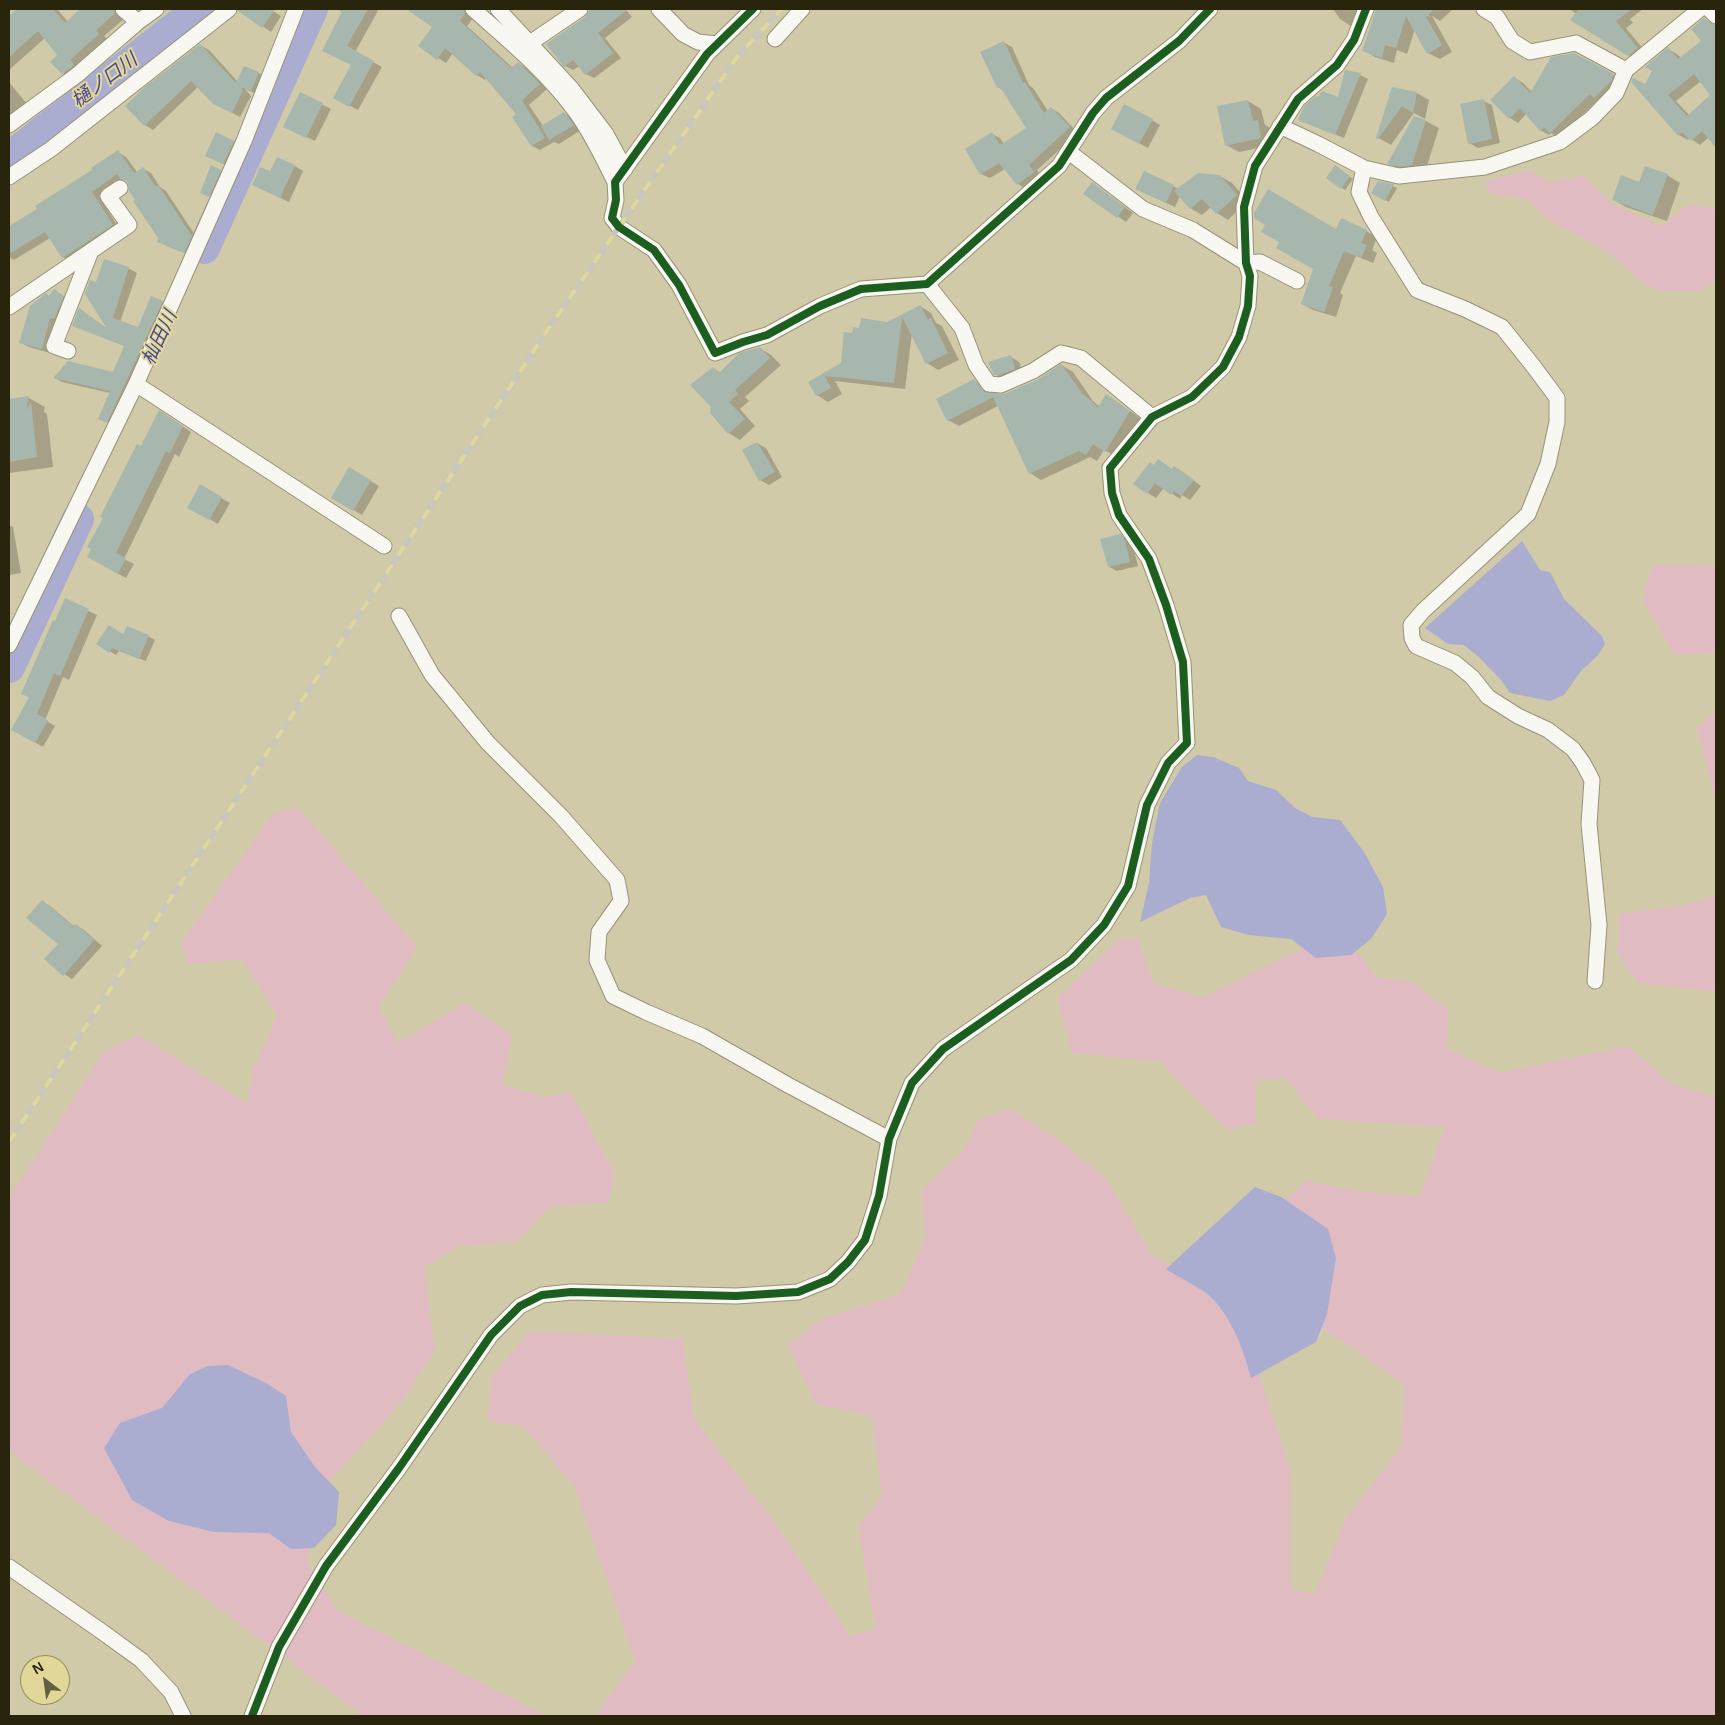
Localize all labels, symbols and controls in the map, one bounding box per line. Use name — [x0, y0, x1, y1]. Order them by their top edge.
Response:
water label: 樋ノ口川 — [68, 49, 142, 113]
water label: 杣田川 — [138, 307, 182, 369]
north arrow — [20, 1655, 70, 1705]
text: N — [30, 1658, 46, 1677]

